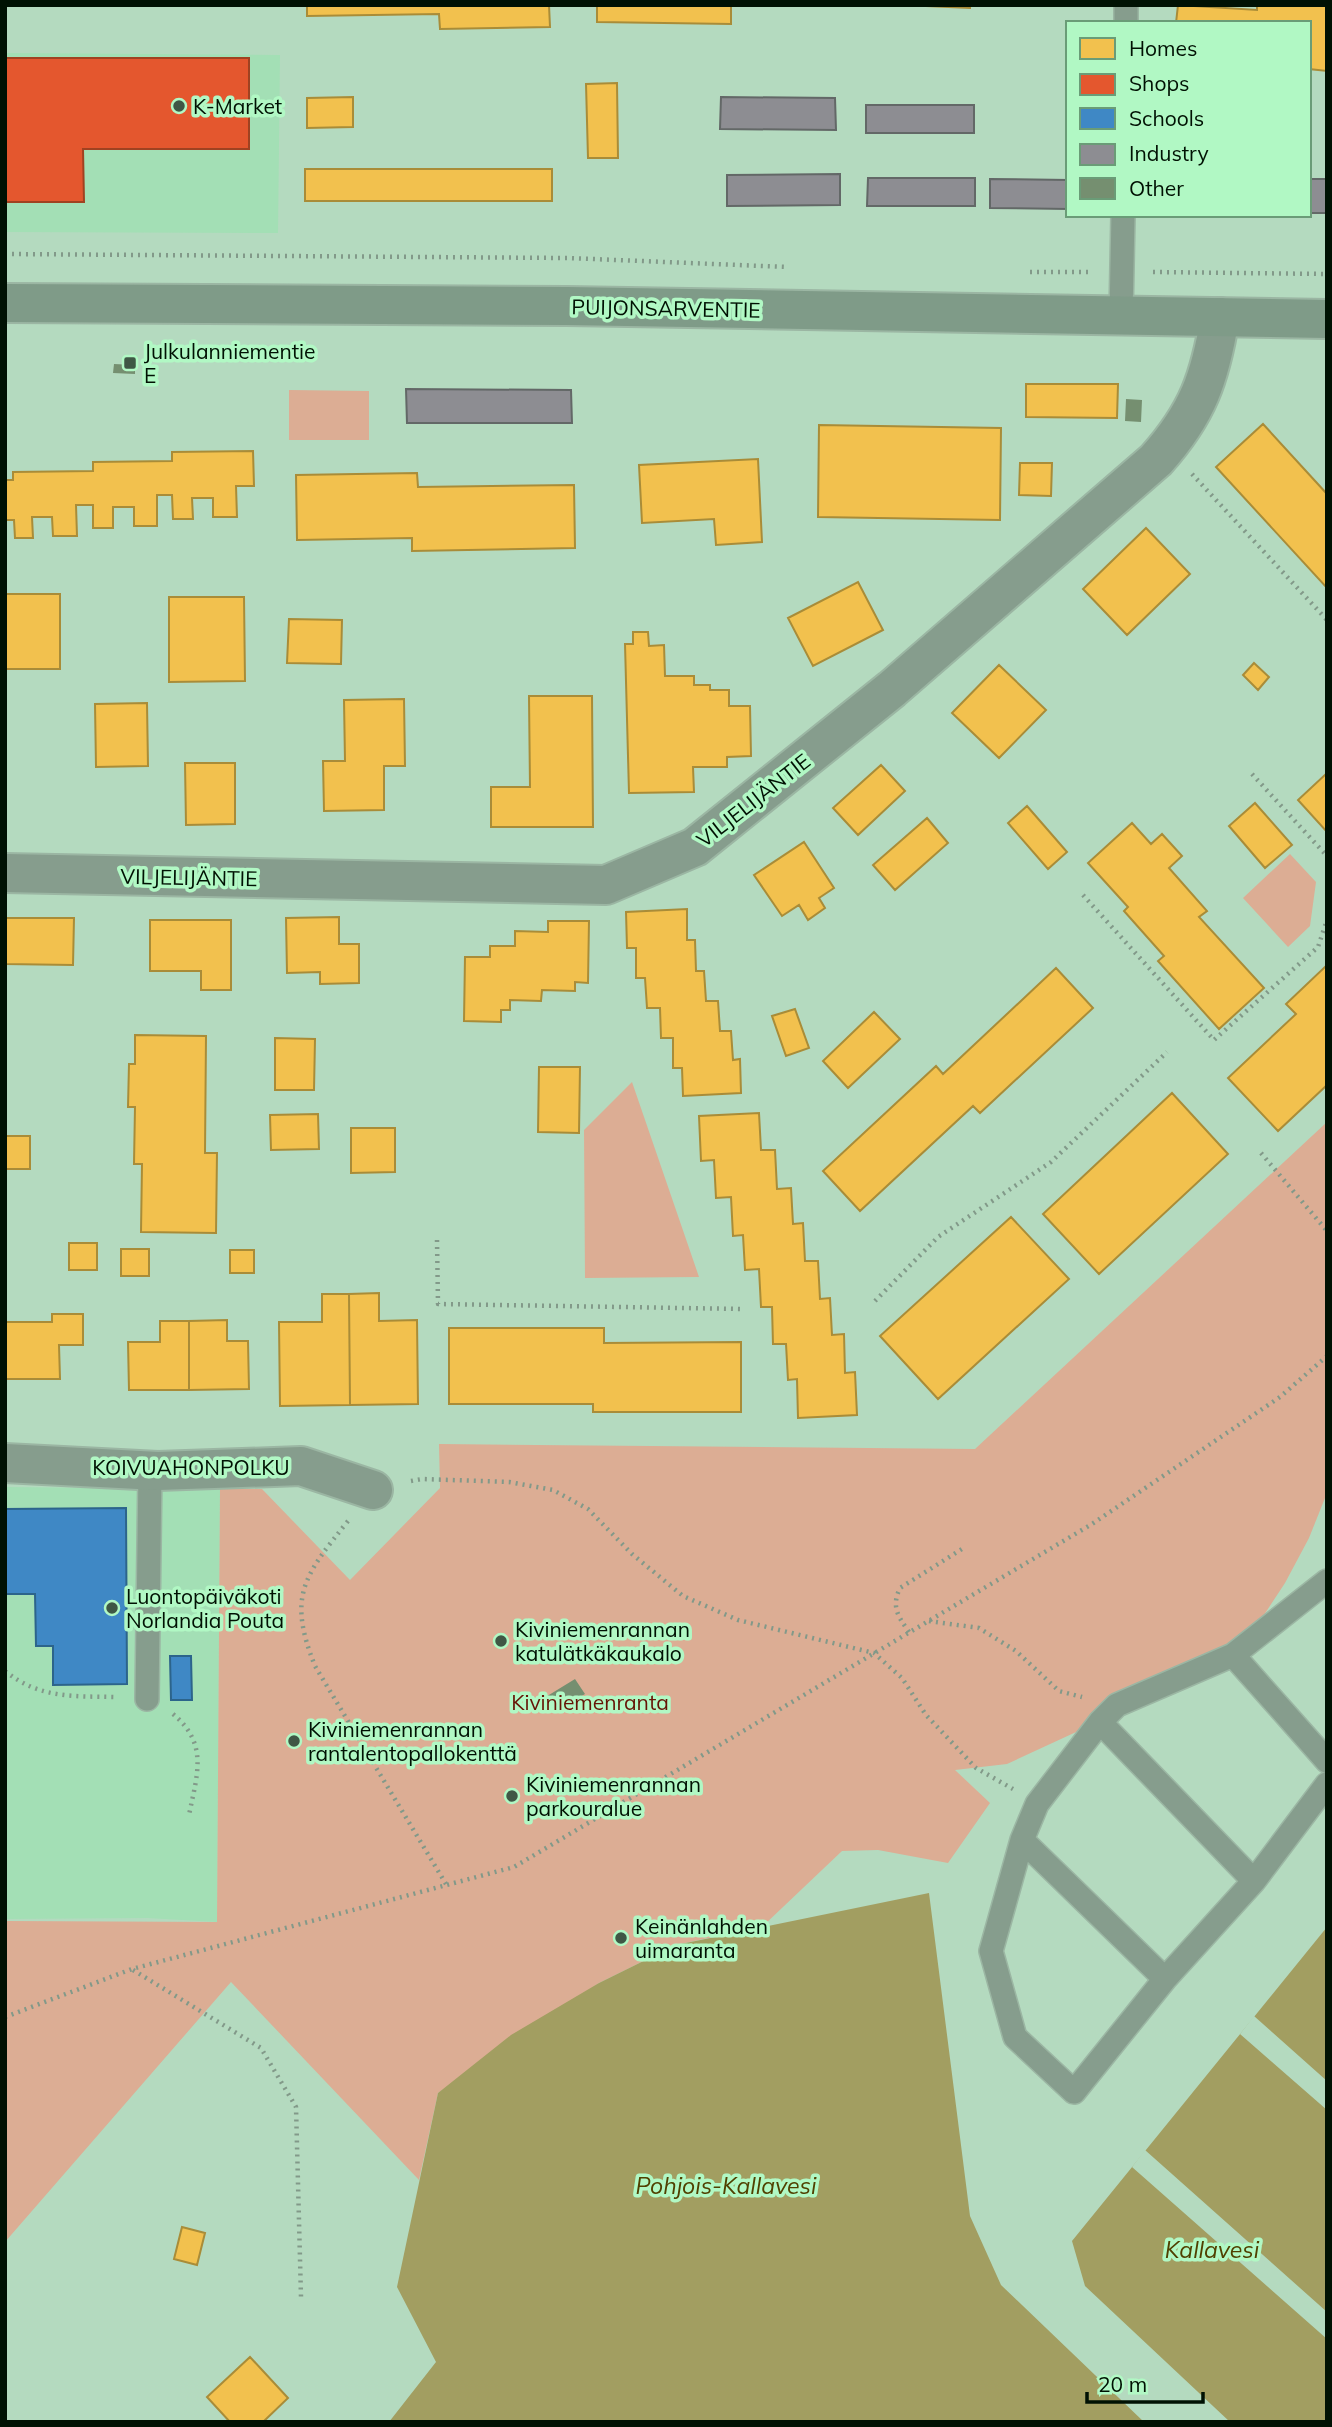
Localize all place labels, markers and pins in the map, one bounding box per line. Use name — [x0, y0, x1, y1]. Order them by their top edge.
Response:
place label: K-Market — [193, 93, 282, 119]
marker: K-Market — [171, 98, 187, 114]
place label: Julkulanniementie E — [144, 338, 316, 388]
marker: Julkulanniementie E — [122, 355, 138, 371]
place label: Luontopäiväkoti Norlandia Pouta — [126, 1583, 284, 1633]
marker: Luontopäiväkoti Norlandia Pouta — [104, 1600, 120, 1616]
place label: Kiviniemenrannan katulätkäkaukalo — [515, 1616, 690, 1666]
marker: Kiviniemenrannan katulätkäkaukalo — [493, 1633, 509, 1649]
place label: Kiviniemenrannan rantalentopallokenttä — [308, 1716, 517, 1766]
marker: Kiviniemenrannan rantalentopallokenttä — [286, 1733, 302, 1749]
place label: Kiviniemenrannan parkouralue — [526, 1771, 701, 1821]
marker: Kiviniemenrannan parkouralue — [504, 1788, 520, 1804]
place label: Keinänlahden uimaranta — [635, 1913, 768, 1963]
marker: Keinänlahden uimaranta — [613, 1930, 629, 1946]

